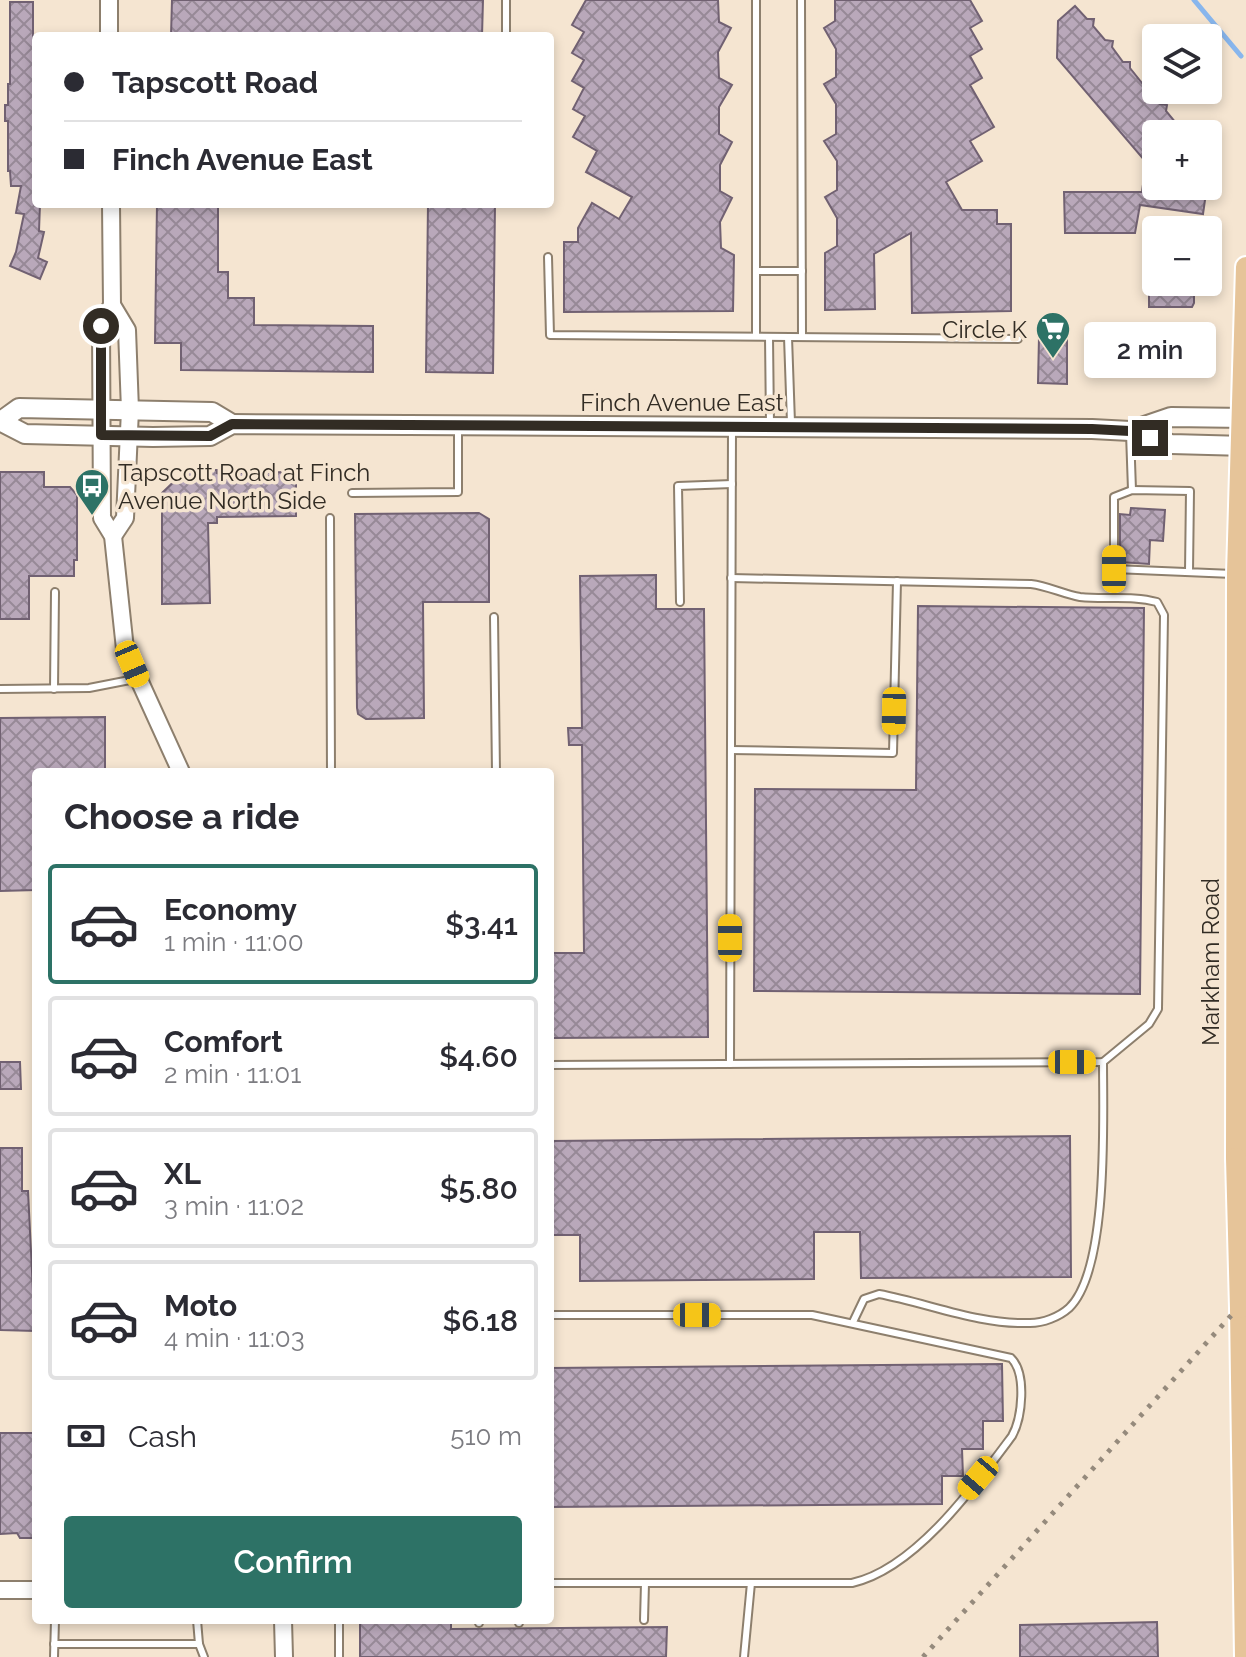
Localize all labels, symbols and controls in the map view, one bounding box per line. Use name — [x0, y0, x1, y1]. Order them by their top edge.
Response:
map controls — [1142, 24, 1222, 296]
button: layers — [1142, 24, 1222, 104]
text: Tapscott Road — [112, 65, 318, 100]
button: + — [1142, 120, 1222, 200]
text: Finch Avenue East — [112, 142, 373, 177]
button: − — [1142, 216, 1222, 296]
route start — [83, 308, 119, 344]
supermarket icon: Circle K — [1034, 310, 1072, 360]
place label: Circle K — [942, 315, 1028, 344]
callout: 2 min — [1084, 322, 1216, 378]
text: 2 min — [1117, 335, 1183, 365]
street label: Finch Avenue East — [580, 388, 784, 417]
route end — [1132, 420, 1168, 456]
place label: Tapscott Road at Finch Avenue North Side — [118, 458, 370, 515]
bus stop icon: Tapscott Road at Finch Avenue North Side — [73, 467, 111, 517]
car — [1102, 545, 1126, 593]
car — [112, 637, 152, 691]
car — [882, 687, 906, 735]
text: Choose a ride — [64, 795, 299, 837]
street label: Markham Road — [1196, 878, 1225, 1046]
icon: car — [68, 888, 140, 960]
text: Economy — [164, 892, 297, 927]
text: $3.41 — [445, 907, 518, 942]
car — [718, 914, 742, 962]
text: 1 min · 11:00 — [164, 927, 304, 957]
icon: car — [68, 1020, 140, 1092]
text: Comfort — [164, 1024, 283, 1059]
text: $4.60 — [439, 1039, 518, 1074]
car — [1048, 1050, 1096, 1074]
text: 2 min · 11:01 — [164, 1059, 301, 1089]
icon: car — [68, 1152, 140, 1224]
text: XL — [164, 1156, 201, 1191]
text: $5.80 — [440, 1171, 518, 1206]
text: 3 min · 11:02 — [164, 1191, 304, 1221]
icon: car — [68, 1284, 140, 1356]
text: Moto — [164, 1288, 237, 1323]
text: $6.18 — [442, 1303, 518, 1338]
car — [673, 1303, 721, 1327]
text: 4 min · 11:03 — [164, 1323, 305, 1353]
icon: cash — [64, 1414, 108, 1458]
text: Cash — [128, 1419, 197, 1454]
text: 510 m — [450, 1421, 522, 1451]
car — [953, 1452, 1003, 1504]
button: Confirm — [64, 1516, 522, 1608]

